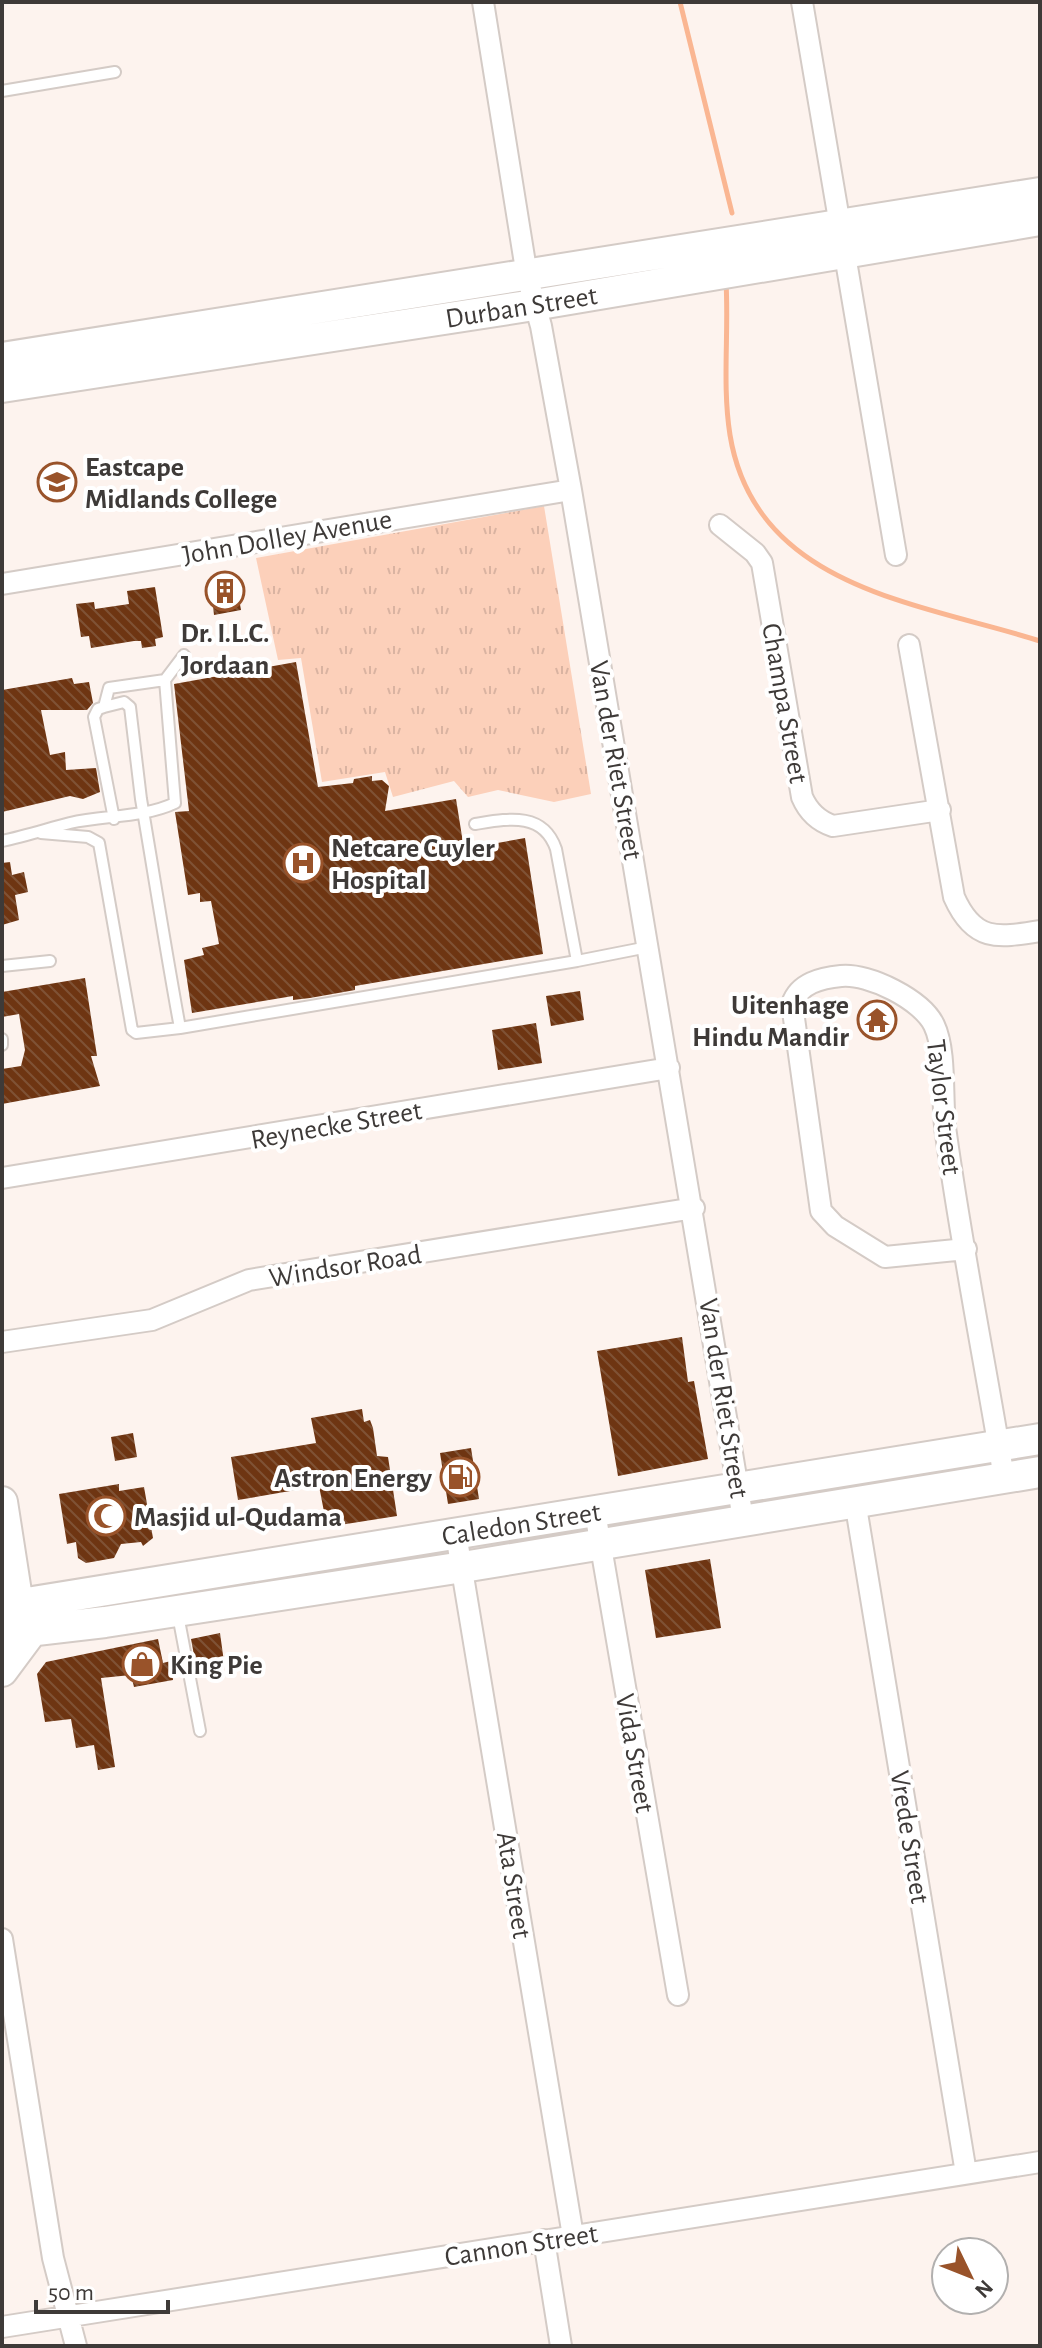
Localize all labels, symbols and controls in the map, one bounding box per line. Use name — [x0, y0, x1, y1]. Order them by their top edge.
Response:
street label: Durban Street — [443, 282, 599, 334]
place label: Eastcape Midlands College — [85, 454, 277, 514]
school or university icon: Eastcape Midlands College — [36, 461, 78, 503]
street label: John Dolley Avenue — [181, 506, 394, 570]
building icon: Dr. I.L.C. Jordaan — [204, 570, 246, 612]
place label: Dr. I.L.C. Jordaan — [181, 620, 269, 680]
street label: Champa Street — [756, 621, 812, 786]
street label: Van der Riet Street — [584, 659, 646, 862]
place label: Netcare Cuyler Hospital — [331, 835, 495, 895]
hospital icon: Netcare Cuyler Hospital — [282, 842, 324, 884]
place label: Uitenhage Hindu Mandir — [692, 992, 849, 1052]
temple icon: Uitenhage Hindu Mandir — [856, 999, 898, 1041]
street label: Taylor Street — [921, 1038, 965, 1177]
street label: Reynecke Street — [249, 1097, 424, 1155]
street label: Windsor Road — [267, 1241, 424, 1293]
street label: Van der Riet Street — [693, 1296, 753, 1500]
fuel station icon: Astron Energy — [439, 1456, 481, 1498]
place label: Astron Energy — [274, 1465, 432, 1493]
mosque icon: Masjid ul-Qudama — [85, 1495, 127, 1537]
street label: Caledon Street — [440, 1499, 603, 1551]
place label: Masjid ul-Qudama — [134, 1504, 342, 1532]
shop icon: King Pie — [121, 1643, 163, 1685]
place label: King Pie — [170, 1652, 263, 1680]
street label: Vida Street — [610, 1692, 658, 1815]
street label: Vrede Street — [885, 1769, 933, 1906]
street label: Ata Street — [491, 1830, 535, 1941]
street label: Cannon Street — [443, 2220, 600, 2272]
north arrow — [930, 2236, 1010, 2316]
scale bar — [36, 2264, 168, 2314]
text: N — [971, 2276, 997, 2302]
text: 50 m — [48, 2281, 94, 2305]

